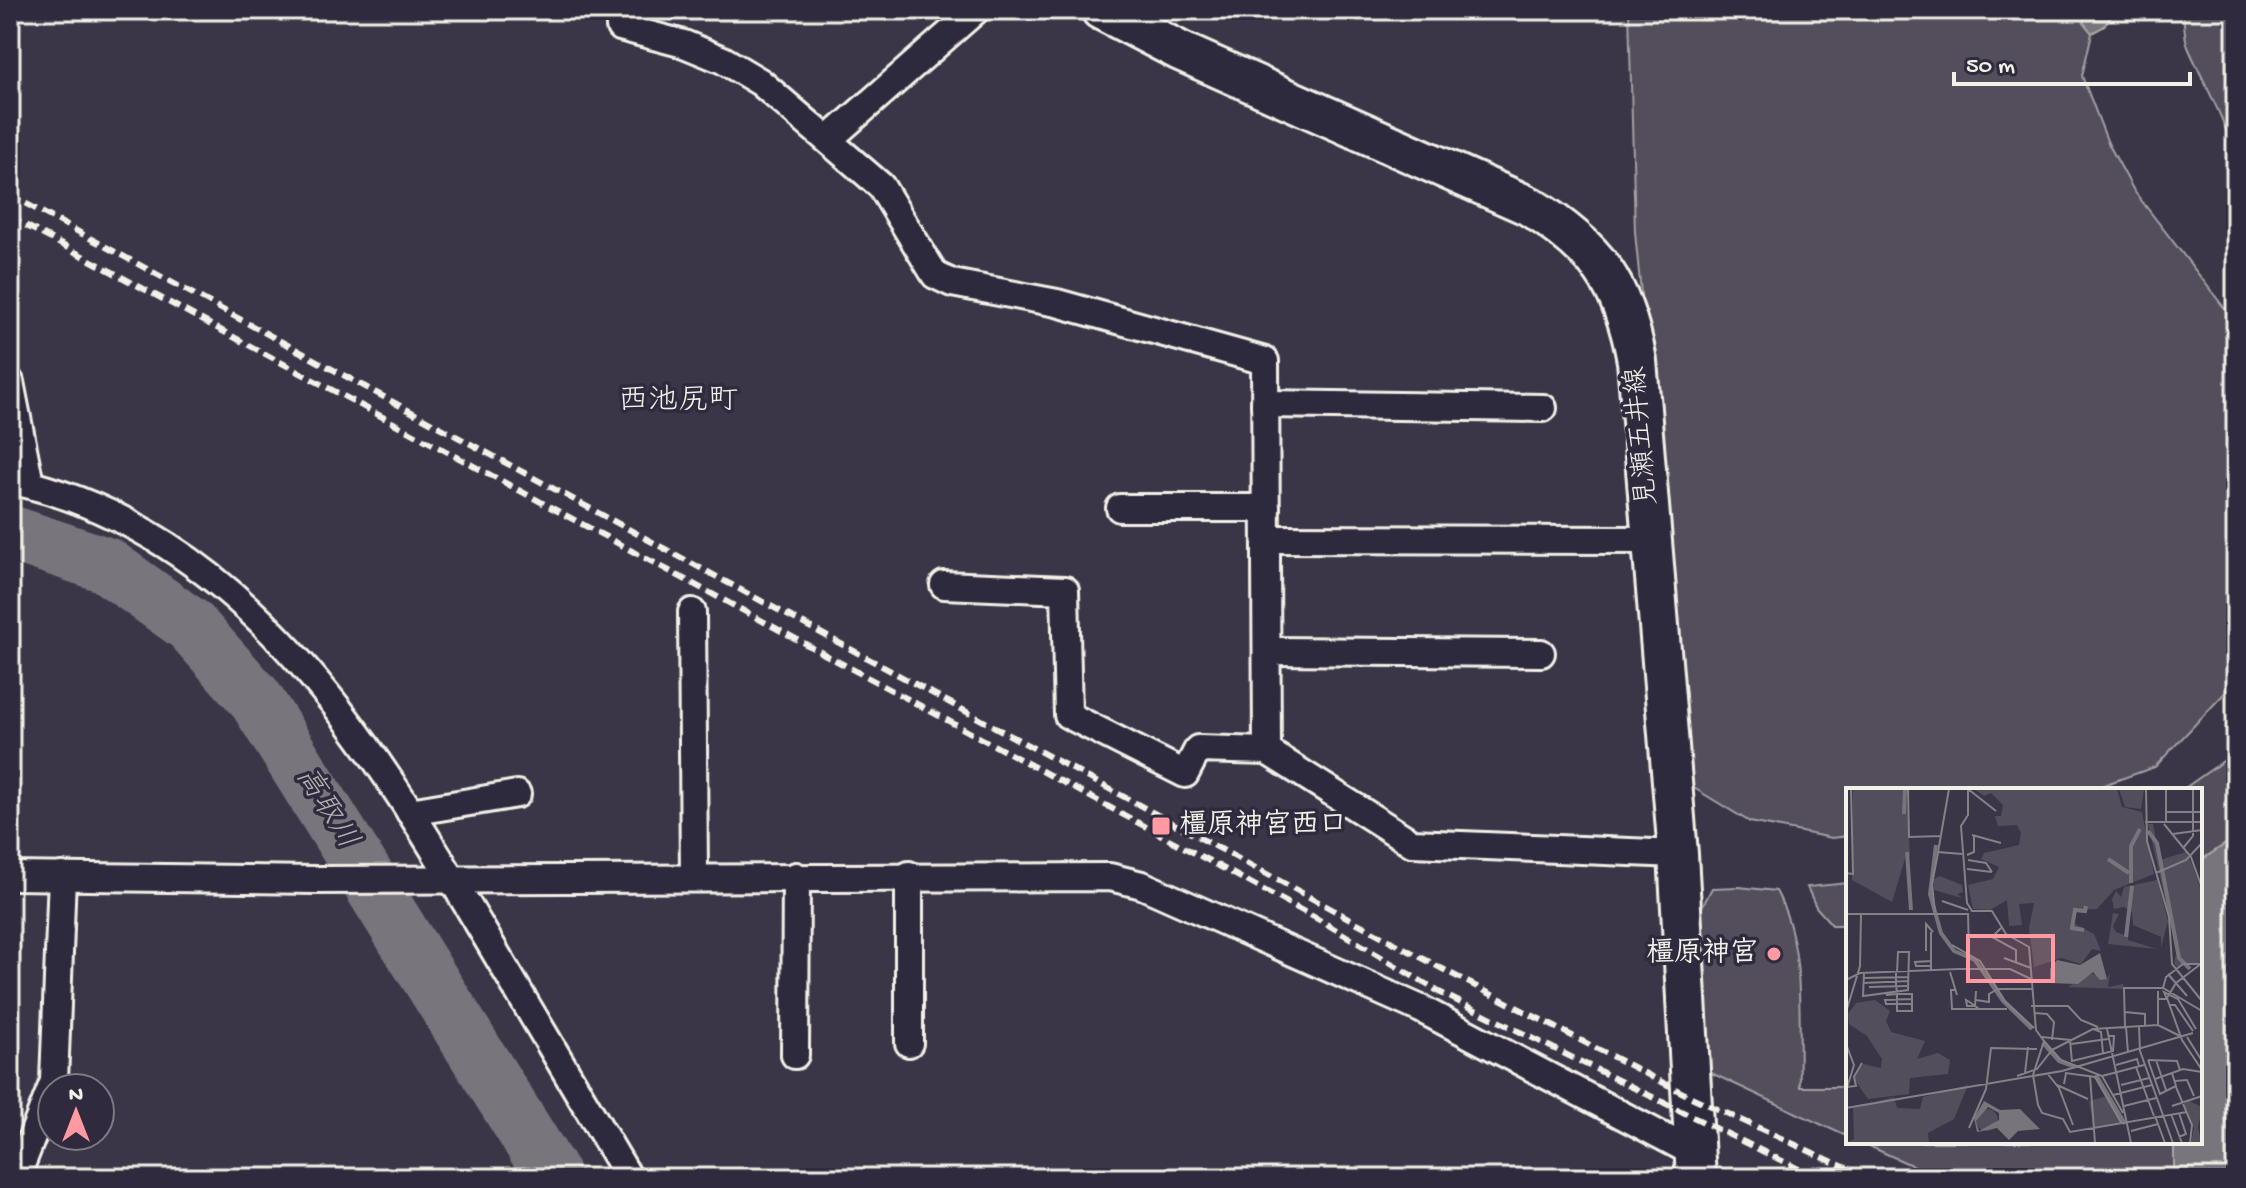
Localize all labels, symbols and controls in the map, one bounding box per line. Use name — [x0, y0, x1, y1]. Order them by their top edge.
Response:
scale bar — [1954, 36, 2190, 86]
text: 50 m — [1966, 53, 2015, 82]
street label: 見瀬五井線 — [1619, 365, 1666, 507]
district label: 西池尻町 — [618, 384, 738, 420]
water label: 高取川 — [286, 761, 365, 856]
inset map — [1846, 788, 2202, 1144]
place label: 橿原神宮西口 — [1179, 808, 1347, 843]
marker: 橿原神宮西口 — [1150, 815, 1172, 837]
place label: 橿原神宮 — [1646, 936, 1758, 971]
marker: 橿原神宮 — [1765, 945, 1783, 963]
north arrow — [36, 1072, 116, 1152]
text: N — [69, 1083, 83, 1109]

